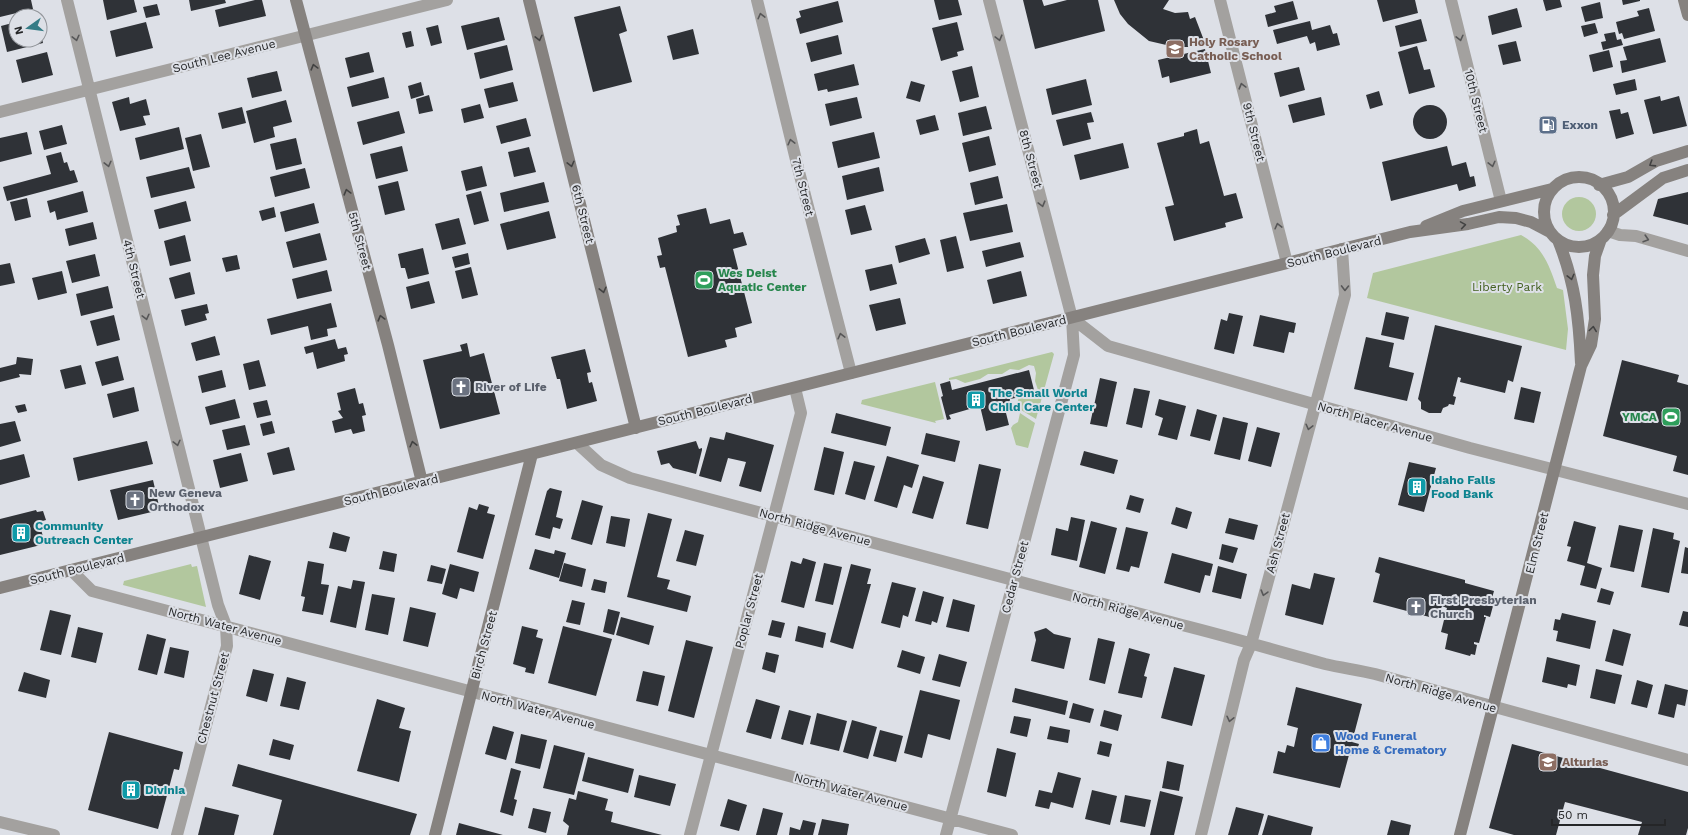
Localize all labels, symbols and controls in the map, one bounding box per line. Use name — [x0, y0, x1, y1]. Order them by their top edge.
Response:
north arrow — [8, 8, 48, 48]
one-way arrow — [757, 12, 766, 19]
text: N — [11, 25, 26, 36]
one-way arrow — [71, 34, 80, 41]
one-way arrow — [994, 34, 1003, 41]
one-way arrow — [534, 35, 542, 41]
place label: Holy Rosary Catholic School — [1189, 35, 1282, 63]
one-way arrow — [1456, 35, 1464, 41]
street label: South Lee Avenue — [171, 36, 277, 76]
school or university icon: Holy Rosary Catholic School — [1164, 38, 1186, 60]
one-way arrow — [310, 64, 318, 70]
street label: 10th Street — [1461, 68, 1491, 134]
one-way arrow — [1238, 83, 1247, 90]
street label: 9th Street — [1240, 101, 1268, 163]
fuel station icon: Exxon — [1537, 114, 1559, 136]
place label: Exxon — [1562, 118, 1598, 132]
street label: 8th Street — [1016, 128, 1046, 190]
one-way arrow — [788, 139, 796, 145]
street label: 7th Street — [789, 156, 817, 218]
one-way arrow — [1649, 159, 1656, 167]
one-way arrow — [1487, 160, 1496, 167]
one-way arrow — [103, 161, 111, 167]
one-way arrow — [566, 161, 574, 167]
street label: 6th Street — [569, 183, 597, 245]
one-way arrow — [343, 189, 352, 196]
one-way arrow — [1038, 201, 1046, 207]
street label: 5th Street — [346, 210, 374, 272]
one-way arrow — [1460, 221, 1466, 230]
one-way arrow — [1274, 222, 1282, 229]
street label: South Boulevard — [1285, 233, 1383, 271]
one-way arrow — [1642, 234, 1649, 243]
street label: 4th Street — [120, 238, 148, 300]
place label: Wes Deist Aquatic Center — [718, 266, 807, 294]
sports icon: Wes Deist Aquatic Center — [693, 269, 715, 291]
one-way arrow — [1566, 273, 1575, 280]
park label: Liberty Park — [1472, 280, 1542, 294]
one-way arrow — [1341, 285, 1349, 291]
one-way arrow — [598, 287, 606, 293]
street label: South Boulevard — [970, 312, 1068, 350]
one-way arrow — [141, 313, 150, 320]
one-way arrow — [377, 315, 386, 322]
one-way arrow — [1588, 326, 1597, 333]
one-way arrow — [838, 332, 846, 339]
church icon: River of Life — [450, 376, 472, 398]
place label: River of Life — [475, 380, 547, 394]
place label: The Small World Child Care Center — [990, 386, 1095, 414]
building icon: The Small World Child Care Center — [965, 389, 987, 411]
street label: South Boulevard — [656, 391, 754, 429]
street label: North Placer Avenue — [1316, 399, 1434, 445]
sports icon: YMCA — [1660, 406, 1682, 428]
place label: YMCA — [1622, 410, 1658, 424]
one-way arrow — [1305, 424, 1313, 430]
one-way arrow — [173, 440, 181, 447]
one-way arrow — [409, 441, 417, 447]
street label: South Boulevard — [342, 471, 440, 509]
place label: Idaho Falls Food Bank — [1431, 473, 1496, 501]
building icon: Idaho Falls Food Bank — [1406, 476, 1428, 498]
place label: New Geneva Orthodox — [149, 486, 222, 514]
church icon: New Geneva Orthodox — [124, 489, 146, 511]
street label: North Ridge Avenue — [758, 505, 872, 549]
street label: Ash Street — [1263, 511, 1293, 575]
street label: Elm Street — [1523, 511, 1551, 575]
place label: Community Outreach Center — [35, 519, 134, 547]
building icon: Community Outreach Center — [10, 522, 32, 544]
street label: Cedar Street — [999, 539, 1031, 615]
street label: South Boulevard — [28, 550, 126, 588]
street label: Poplar Street — [732, 572, 766, 650]
street label: North Ridge Avenue — [1071, 589, 1185, 633]
one-way arrow — [1260, 590, 1269, 597]
place label: First Presbyterian Church — [1430, 593, 1537, 621]
church icon: First Presbyterian Church — [1405, 596, 1427, 618]
street label: North Water Avenue — [167, 604, 283, 648]
street label: Birch Street — [468, 609, 500, 681]
street label: Chestnut Street — [194, 651, 232, 745]
street label: North Ridge Avenue — [1384, 670, 1498, 716]
street label: North Water Avenue — [480, 688, 596, 732]
one-way arrow — [1227, 716, 1235, 722]
place label: Wood Funeral Home & Crematory — [1335, 729, 1447, 757]
shop icon: Wood Funeral Home & Crematory — [1310, 732, 1332, 754]
school or university icon: Alturias — [1537, 751, 1559, 773]
place label: Alturias — [1562, 755, 1609, 769]
street label: North Water Avenue — [793, 770, 909, 814]
building icon: Divinia — [120, 779, 142, 801]
place label: Divinia — [145, 783, 185, 797]
scale bar — [1552, 801, 1665, 827]
text: 50 m — [1558, 808, 1588, 822]

